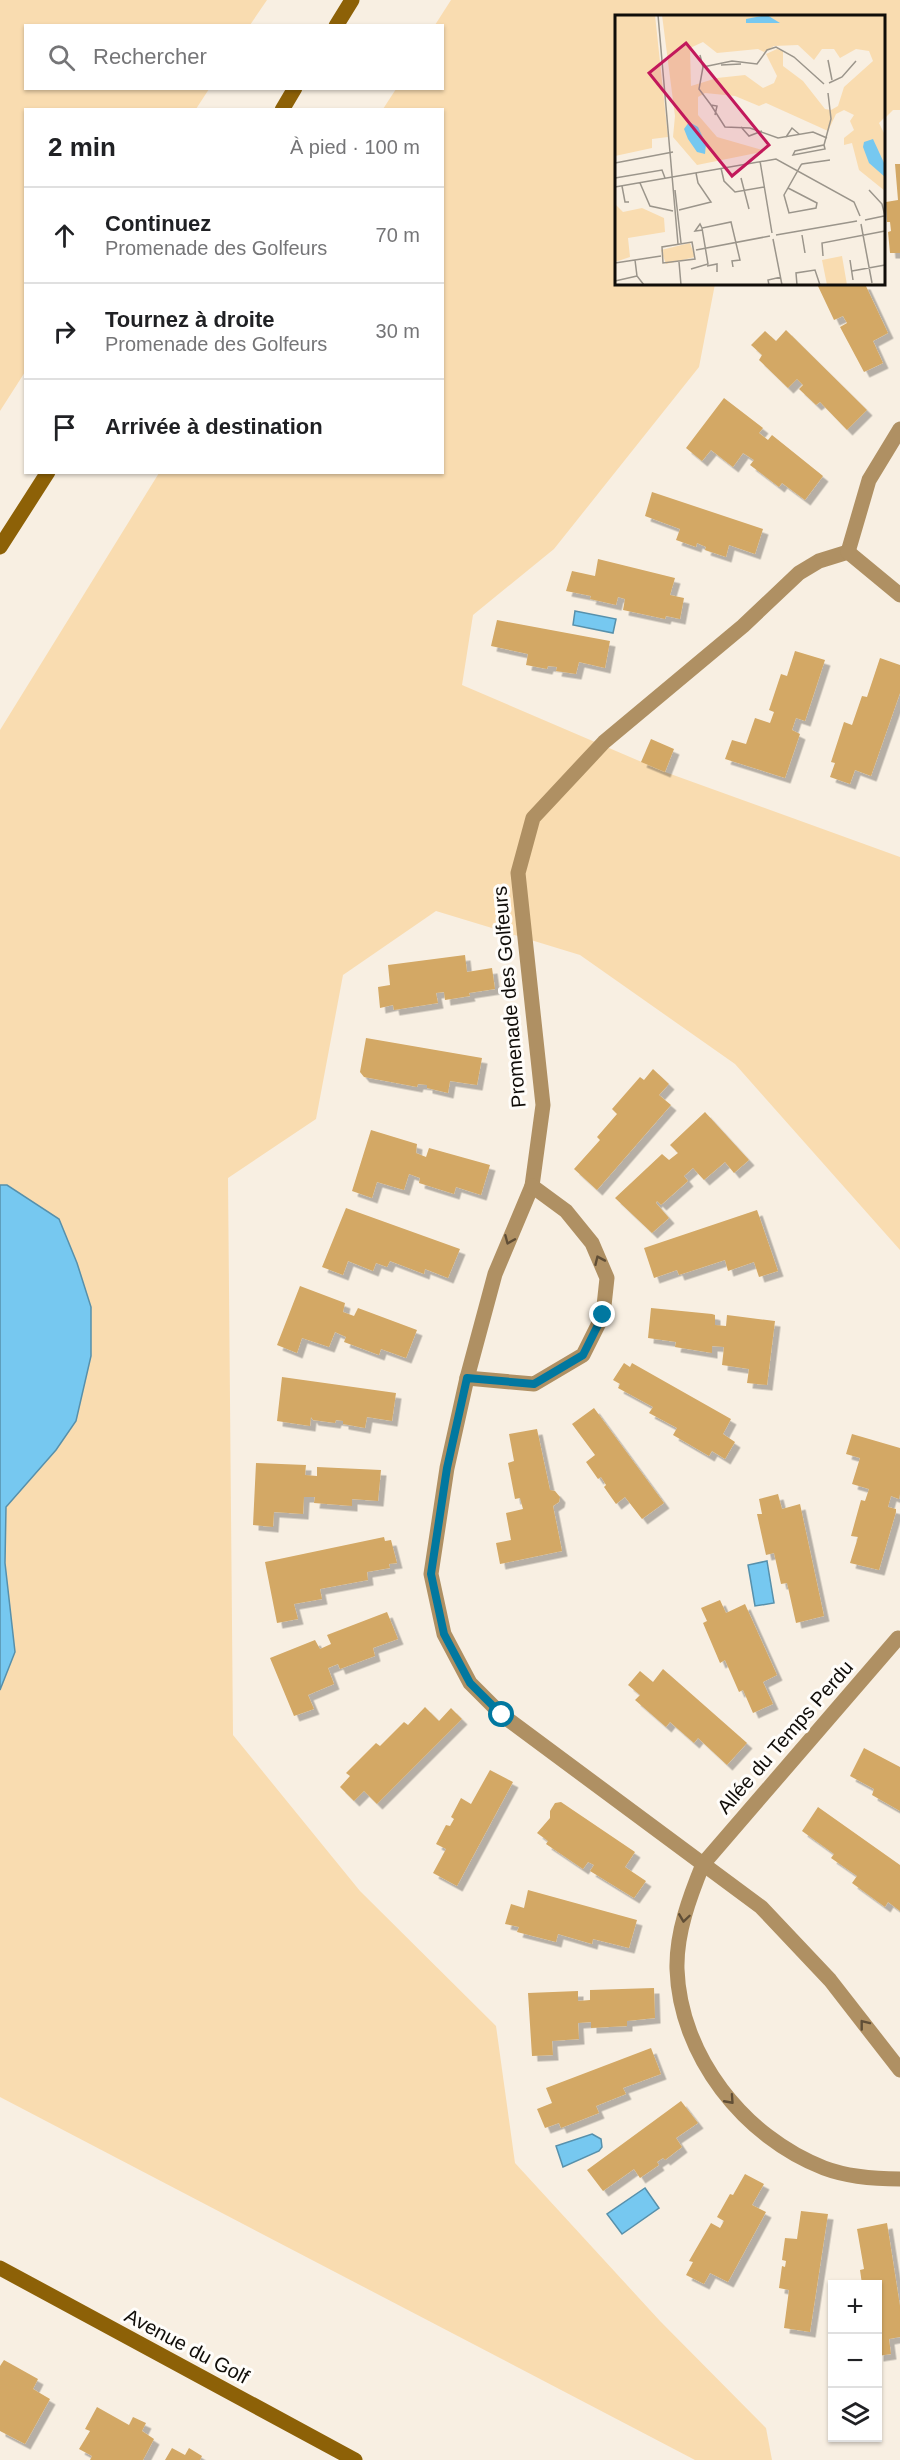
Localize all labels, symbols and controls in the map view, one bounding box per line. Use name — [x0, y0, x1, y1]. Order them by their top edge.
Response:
inset map — [615, 15, 885, 285]
search box — [24, 24, 444, 90]
icon: search — [45, 41, 78, 74]
text: Rechercher — [93, 44, 207, 69]
text: 2 min — [48, 132, 116, 162]
text: À pied · 100 m — [290, 136, 420, 158]
text: Continuez — [105, 211, 211, 236]
icon: ahead — [48, 219, 81, 252]
text: 70 m — [376, 224, 420, 246]
text: Promenade des Golfeurs — [105, 237, 327, 259]
text: Tournez à droite — [105, 307, 275, 332]
icon: right — [48, 315, 81, 348]
text: 30 m — [376, 320, 420, 342]
text: Promenade des Golfeurs — [105, 333, 327, 355]
icon: arrive — [48, 411, 81, 444]
text: Arrivée à destination — [105, 414, 323, 439]
street label: Promenade des Golfeurs — [488, 885, 530, 1109]
one-way arrow — [504, 1234, 516, 1245]
one-way arrow — [594, 1255, 606, 1266]
route end — [589, 1301, 615, 1327]
street label: Allée du Temps Perdu — [713, 1656, 857, 1818]
route start — [488, 1701, 514, 1727]
one-way arrow — [678, 1914, 690, 1923]
one-way arrow — [861, 2019, 872, 2030]
one-way arrow — [723, 2093, 734, 2104]
map controls — [828, 2280, 882, 2442]
button: + — [828, 2280, 882, 2334]
street label: Avenue du Golf — [121, 2304, 253, 2388]
button: − — [828, 2334, 882, 2388]
button: layers — [828, 2388, 882, 2442]

